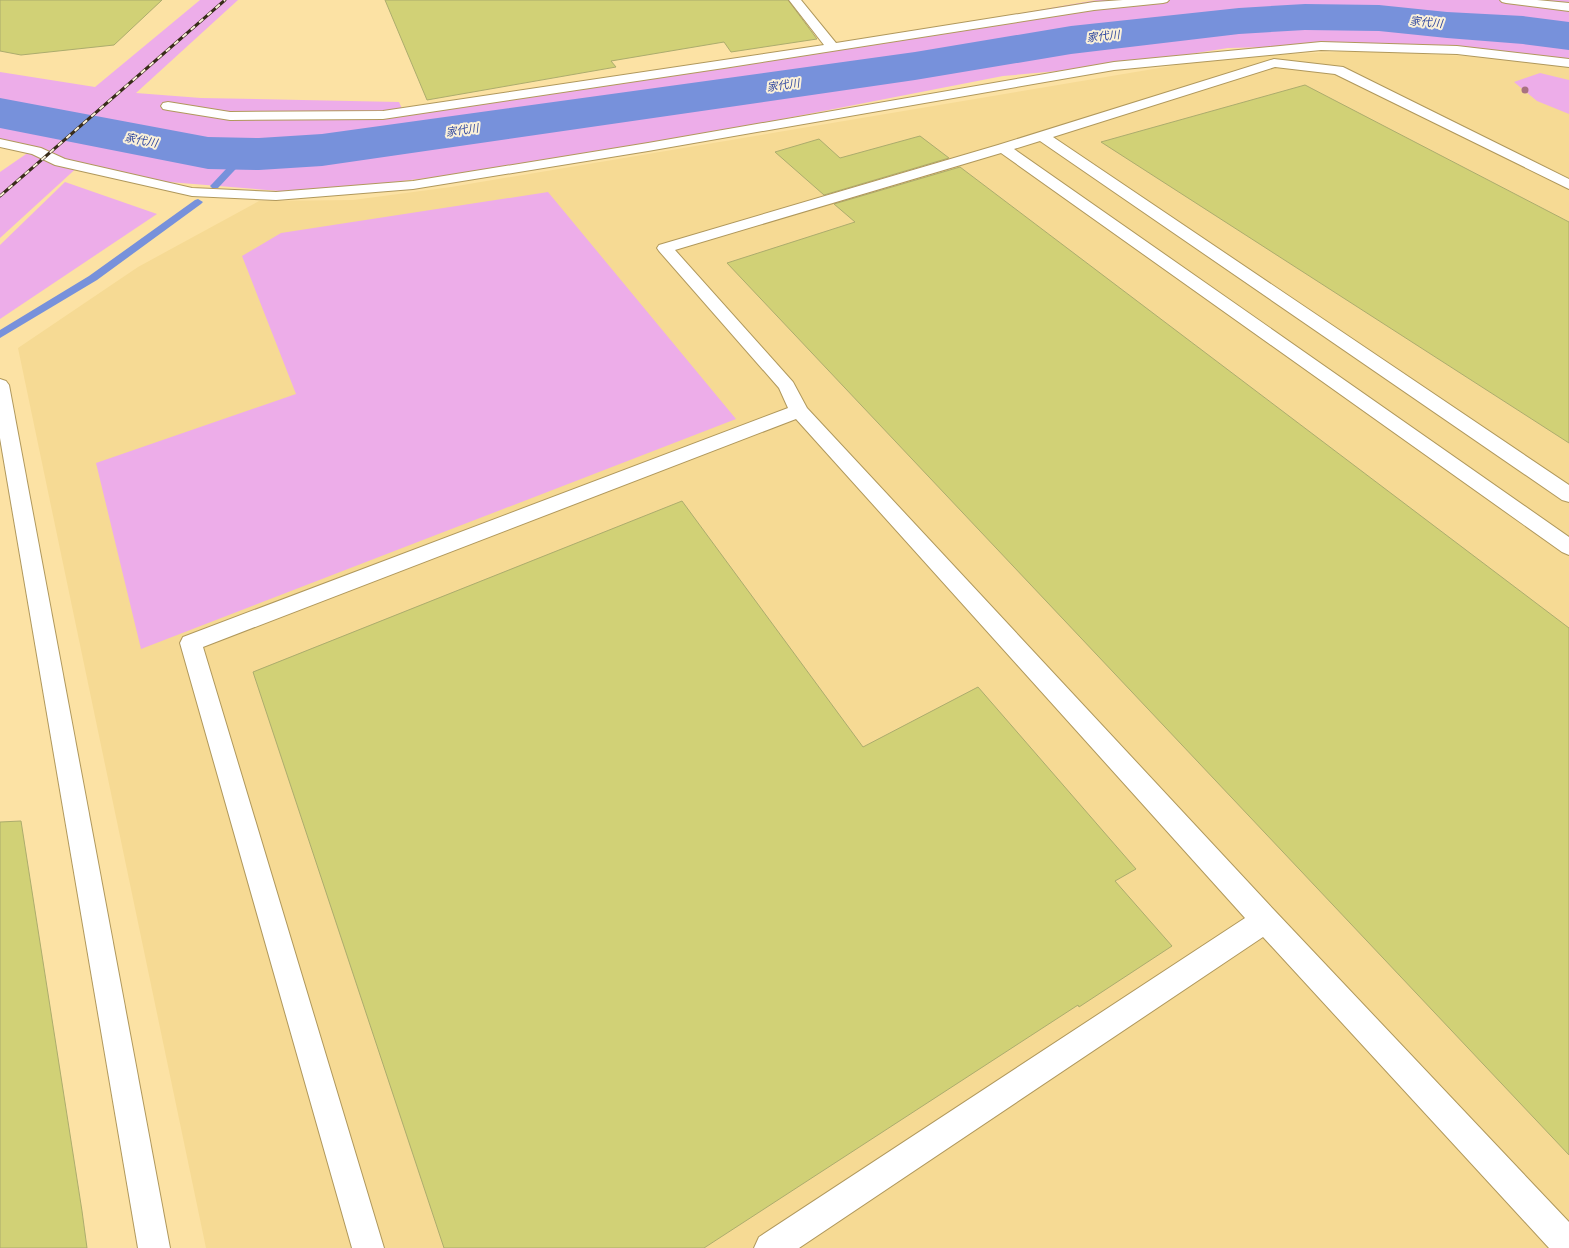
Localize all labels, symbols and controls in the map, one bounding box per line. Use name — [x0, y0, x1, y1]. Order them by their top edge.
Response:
water label: 家代川 — [1409, 15, 1444, 30]
water label: 家代川 — [1086, 28, 1121, 44]
water label: 家代川 — [766, 77, 801, 93]
water label: 家代川 — [445, 122, 480, 138]
water label: 家代川 — [124, 131, 159, 149]

